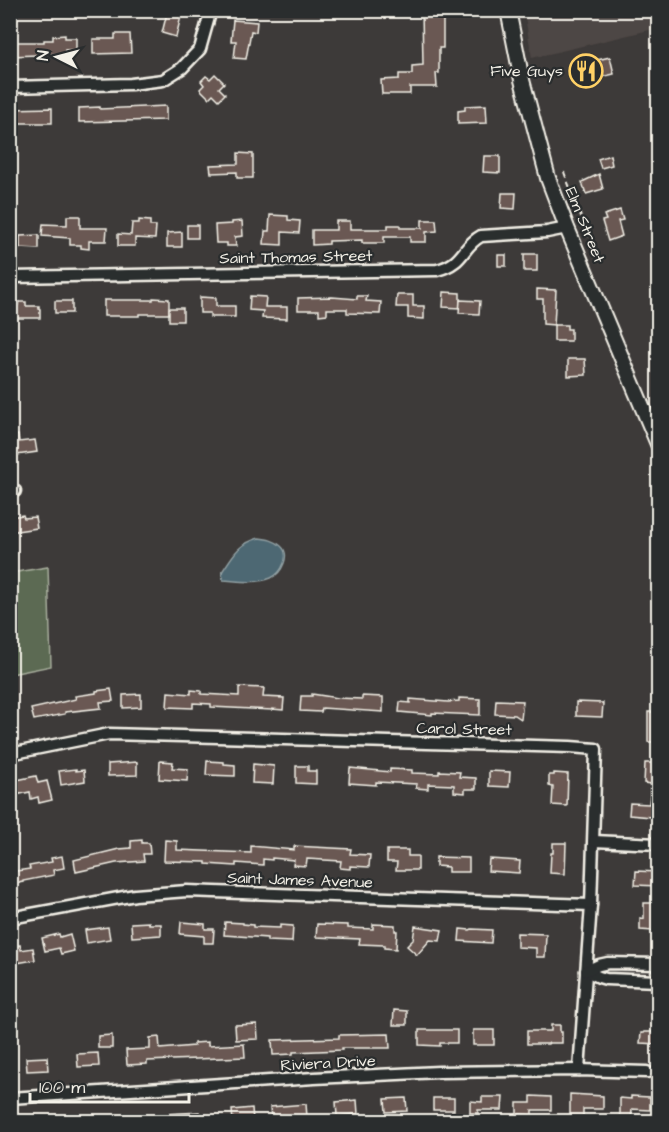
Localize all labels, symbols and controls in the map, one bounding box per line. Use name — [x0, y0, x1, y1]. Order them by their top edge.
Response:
north arrow — [27, 27, 87, 87]
text: N — [32, 49, 55, 62]
restaurant icon: Five Guys — [568, 53, 604, 89]
place label: Five Guys — [490, 60, 563, 83]
street label: Elm Street — [560, 184, 610, 267]
street label: Saint Thomas Street — [219, 245, 373, 269]
street label: Carol Street — [416, 717, 513, 741]
street label: Saint James Avenue — [227, 866, 374, 894]
street label: Riviera Drive — [280, 1050, 376, 1076]
scale bar — [30, 1066, 189, 1104]
text: 100 m — [39, 1075, 85, 1100]

